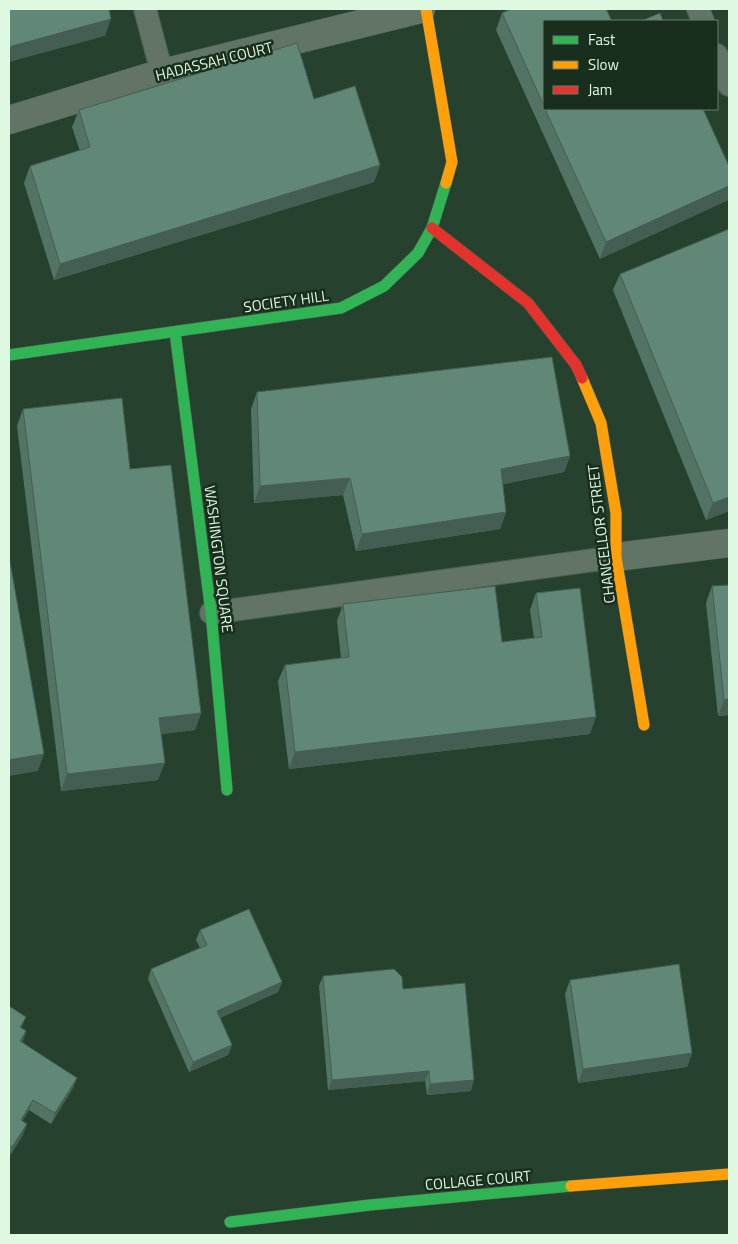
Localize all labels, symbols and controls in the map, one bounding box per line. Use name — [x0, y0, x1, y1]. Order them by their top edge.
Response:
legend — [543, 20, 718, 110]
text: Fast — [588, 28, 616, 51]
street label: HADASSAH COURT — [153, 35, 275, 87]
text: Slow — [588, 53, 619, 76]
text: Jam — [588, 78, 612, 101]
street label: SOCIETY HILL — [242, 284, 330, 318]
street label: CHANCELLOR STREET — [581, 463, 621, 605]
street label: WASHINGTON SQUARE — [199, 484, 239, 634]
street label: COLLAGE COURT — [424, 1164, 532, 1196]

